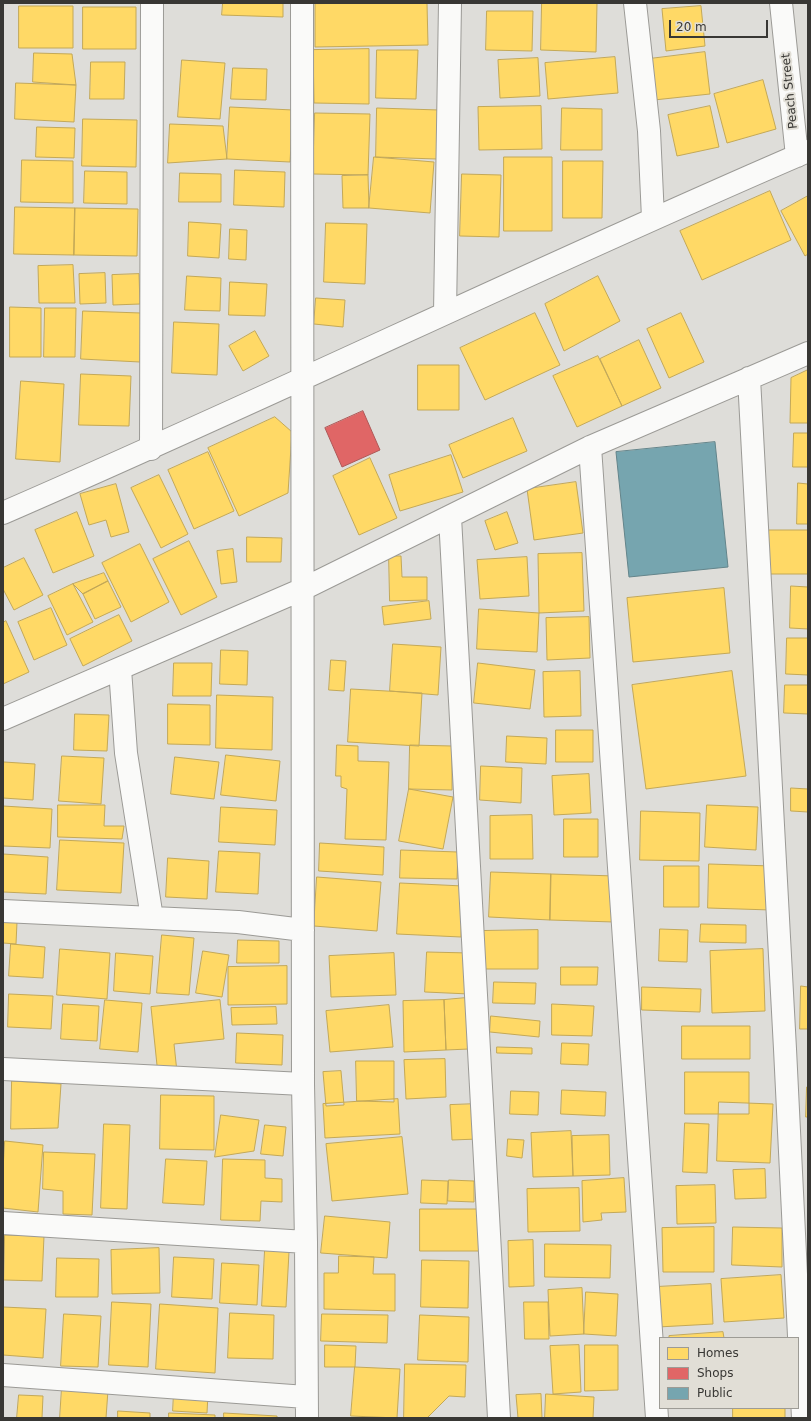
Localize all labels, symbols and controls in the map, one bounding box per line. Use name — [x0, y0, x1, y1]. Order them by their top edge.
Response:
scale bar — [671, 12, 770, 38]
text: 20 m — [676, 20, 707, 34]
street label: Peach Street — [779, 52, 801, 130]
legend — [659, 1337, 799, 1409]
text: Homes — [697, 1346, 739, 1360]
text: Shops — [697, 1366, 733, 1380]
text: Public — [697, 1386, 733, 1400]

